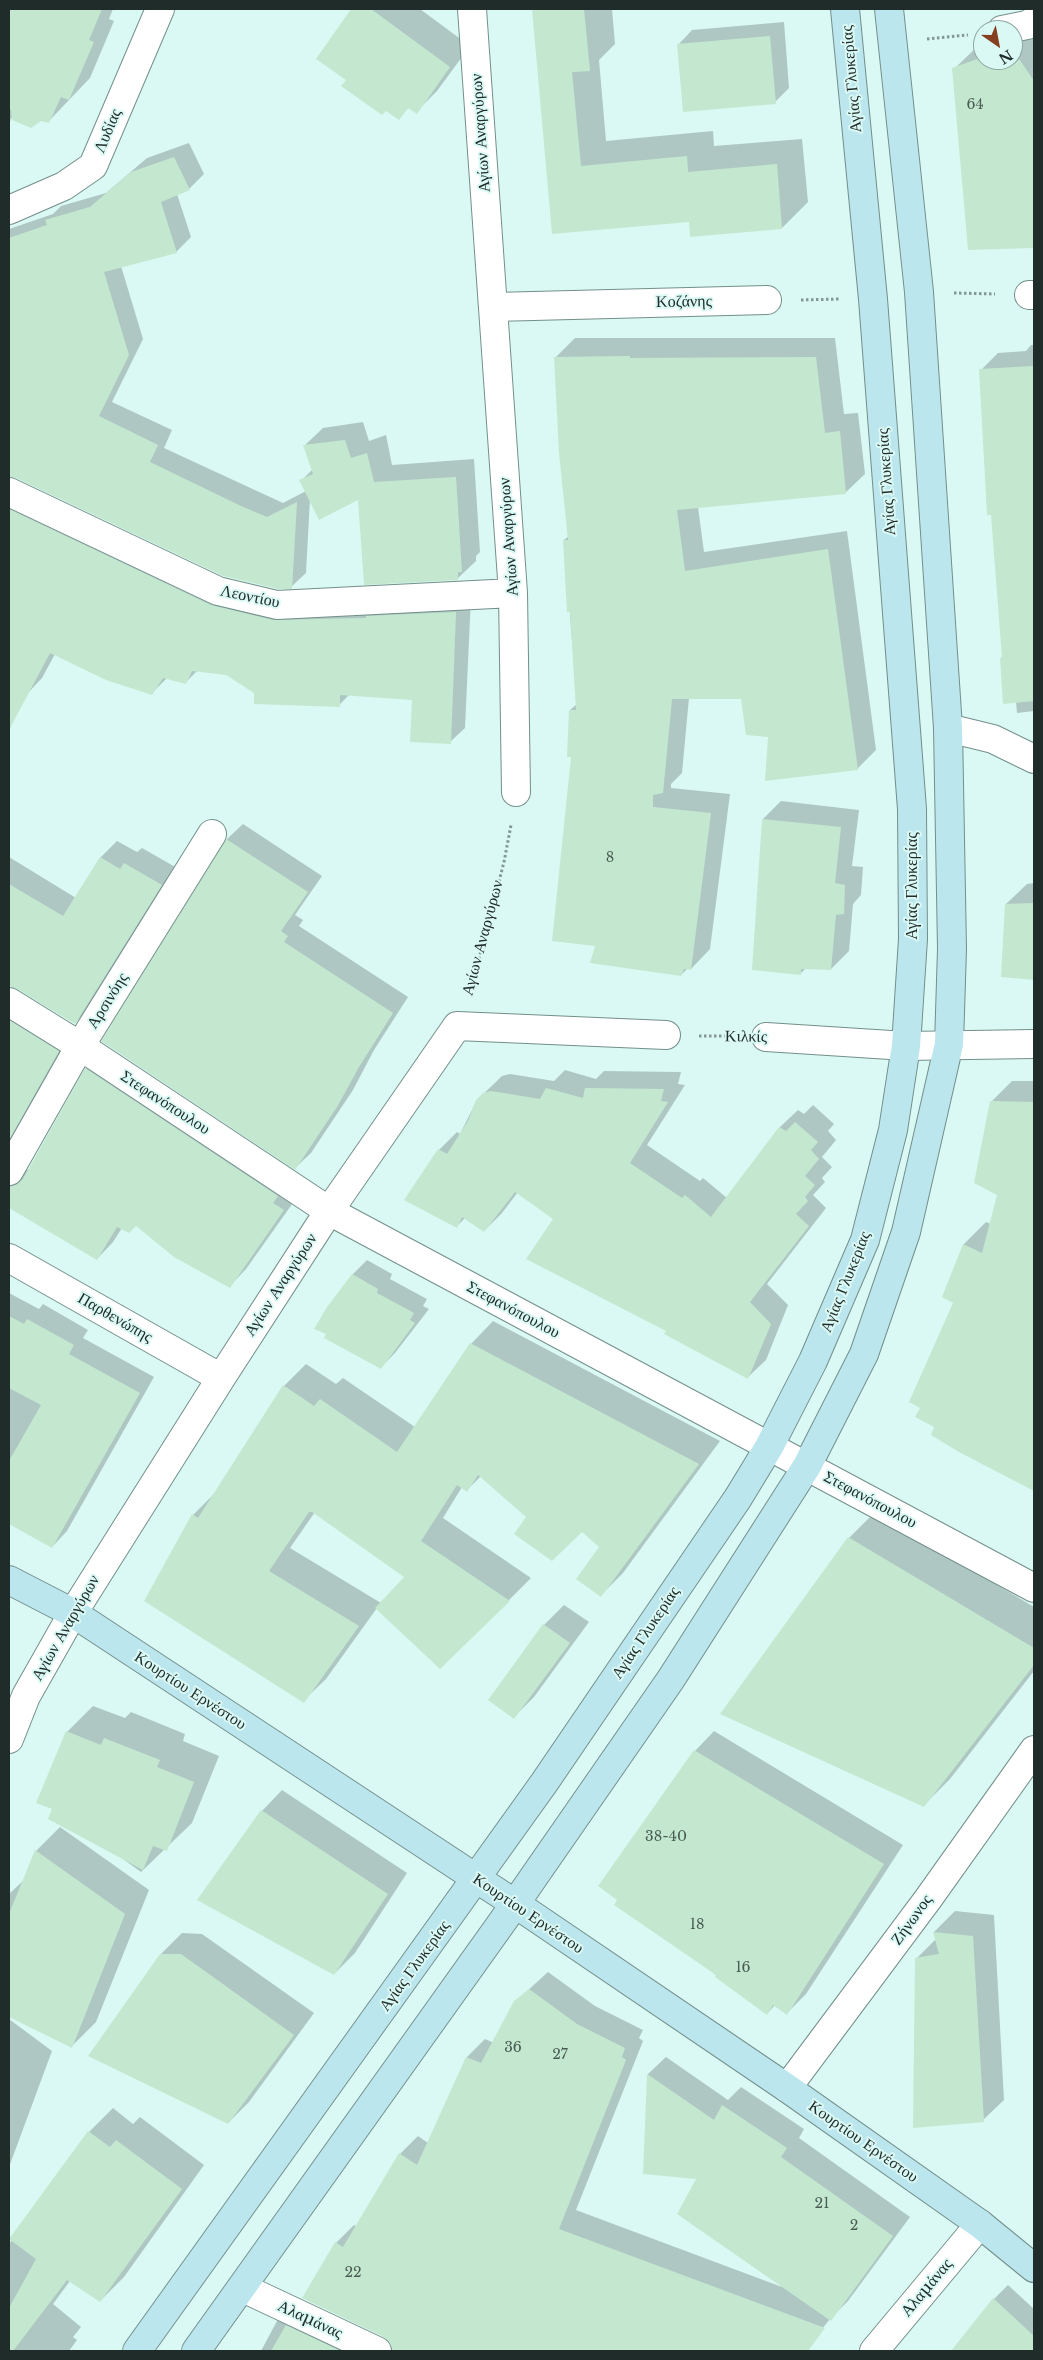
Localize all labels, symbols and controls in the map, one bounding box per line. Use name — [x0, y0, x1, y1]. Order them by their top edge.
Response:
north arrow — [973, 20, 1023, 70]
street label: Αγίας Γλυκερίας — [838, 25, 866, 133]
text: N — [995, 46, 1016, 68]
street label: Αγίων Αναργύρων — [467, 73, 495, 193]
house number: 64 — [966, 97, 984, 113]
street label: Λυδίας — [90, 106, 126, 156]
street label: Κοζάνης — [656, 292, 712, 312]
street label: Αγίας Γλυκερίας — [874, 428, 900, 536]
street label: Αγίων Αναργύρων — [495, 477, 523, 597]
street label: Λεοντίου — [219, 581, 281, 613]
street label: Αγίας Γλυκερίας — [902, 832, 922, 940]
house number: 8 — [606, 850, 614, 866]
street label: Αγίων Αναργύρων — [458, 878, 508, 998]
street label: Αρσινόης — [83, 969, 133, 1033]
street label: Κιλκίς — [725, 1027, 767, 1047]
street label: Στεφανόπουλου — [117, 1067, 213, 1139]
street label: Αγίας Γλυκερίας — [817, 1229, 875, 1335]
street label: Αγίων Αναργύρων — [241, 1230, 321, 1340]
street label: Στεφανόπουλου — [463, 1277, 563, 1343]
street label: Παρθενώπης — [74, 1289, 156, 1347]
street label: Στεφανόπουλου — [820, 1467, 920, 1533]
street label: Αγίων Αναργύρων — [28, 1572, 104, 1684]
street label: Αγίας Γλυκερίας — [608, 1583, 684, 1683]
street label: Κουρτίου Ερνέστου — [131, 1648, 249, 1734]
house number: 38-40 — [645, 1829, 687, 1845]
street label: Κουρτίου Ερνέστου — [469, 1870, 587, 1958]
street label: Ζήνωνος — [887, 1891, 937, 1949]
street label: Αγίας Γλυκερίας — [376, 1917, 454, 2015]
house number: 18 — [690, 1917, 704, 1933]
house number: 16 — [735, 1960, 751, 1976]
house number: 36 — [504, 2040, 522, 2056]
house number: 27 — [552, 2047, 568, 2063]
street label: Κουρτίου Ερνέστου — [804, 2097, 922, 2187]
house number: 21 — [815, 2196, 829, 2212]
house number: 2 — [850, 2218, 858, 2234]
street label: Αλαμάνας — [897, 2255, 957, 2321]
house number: 22 — [344, 2265, 362, 2281]
street label: Αλαμάνας — [274, 2297, 346, 2343]

